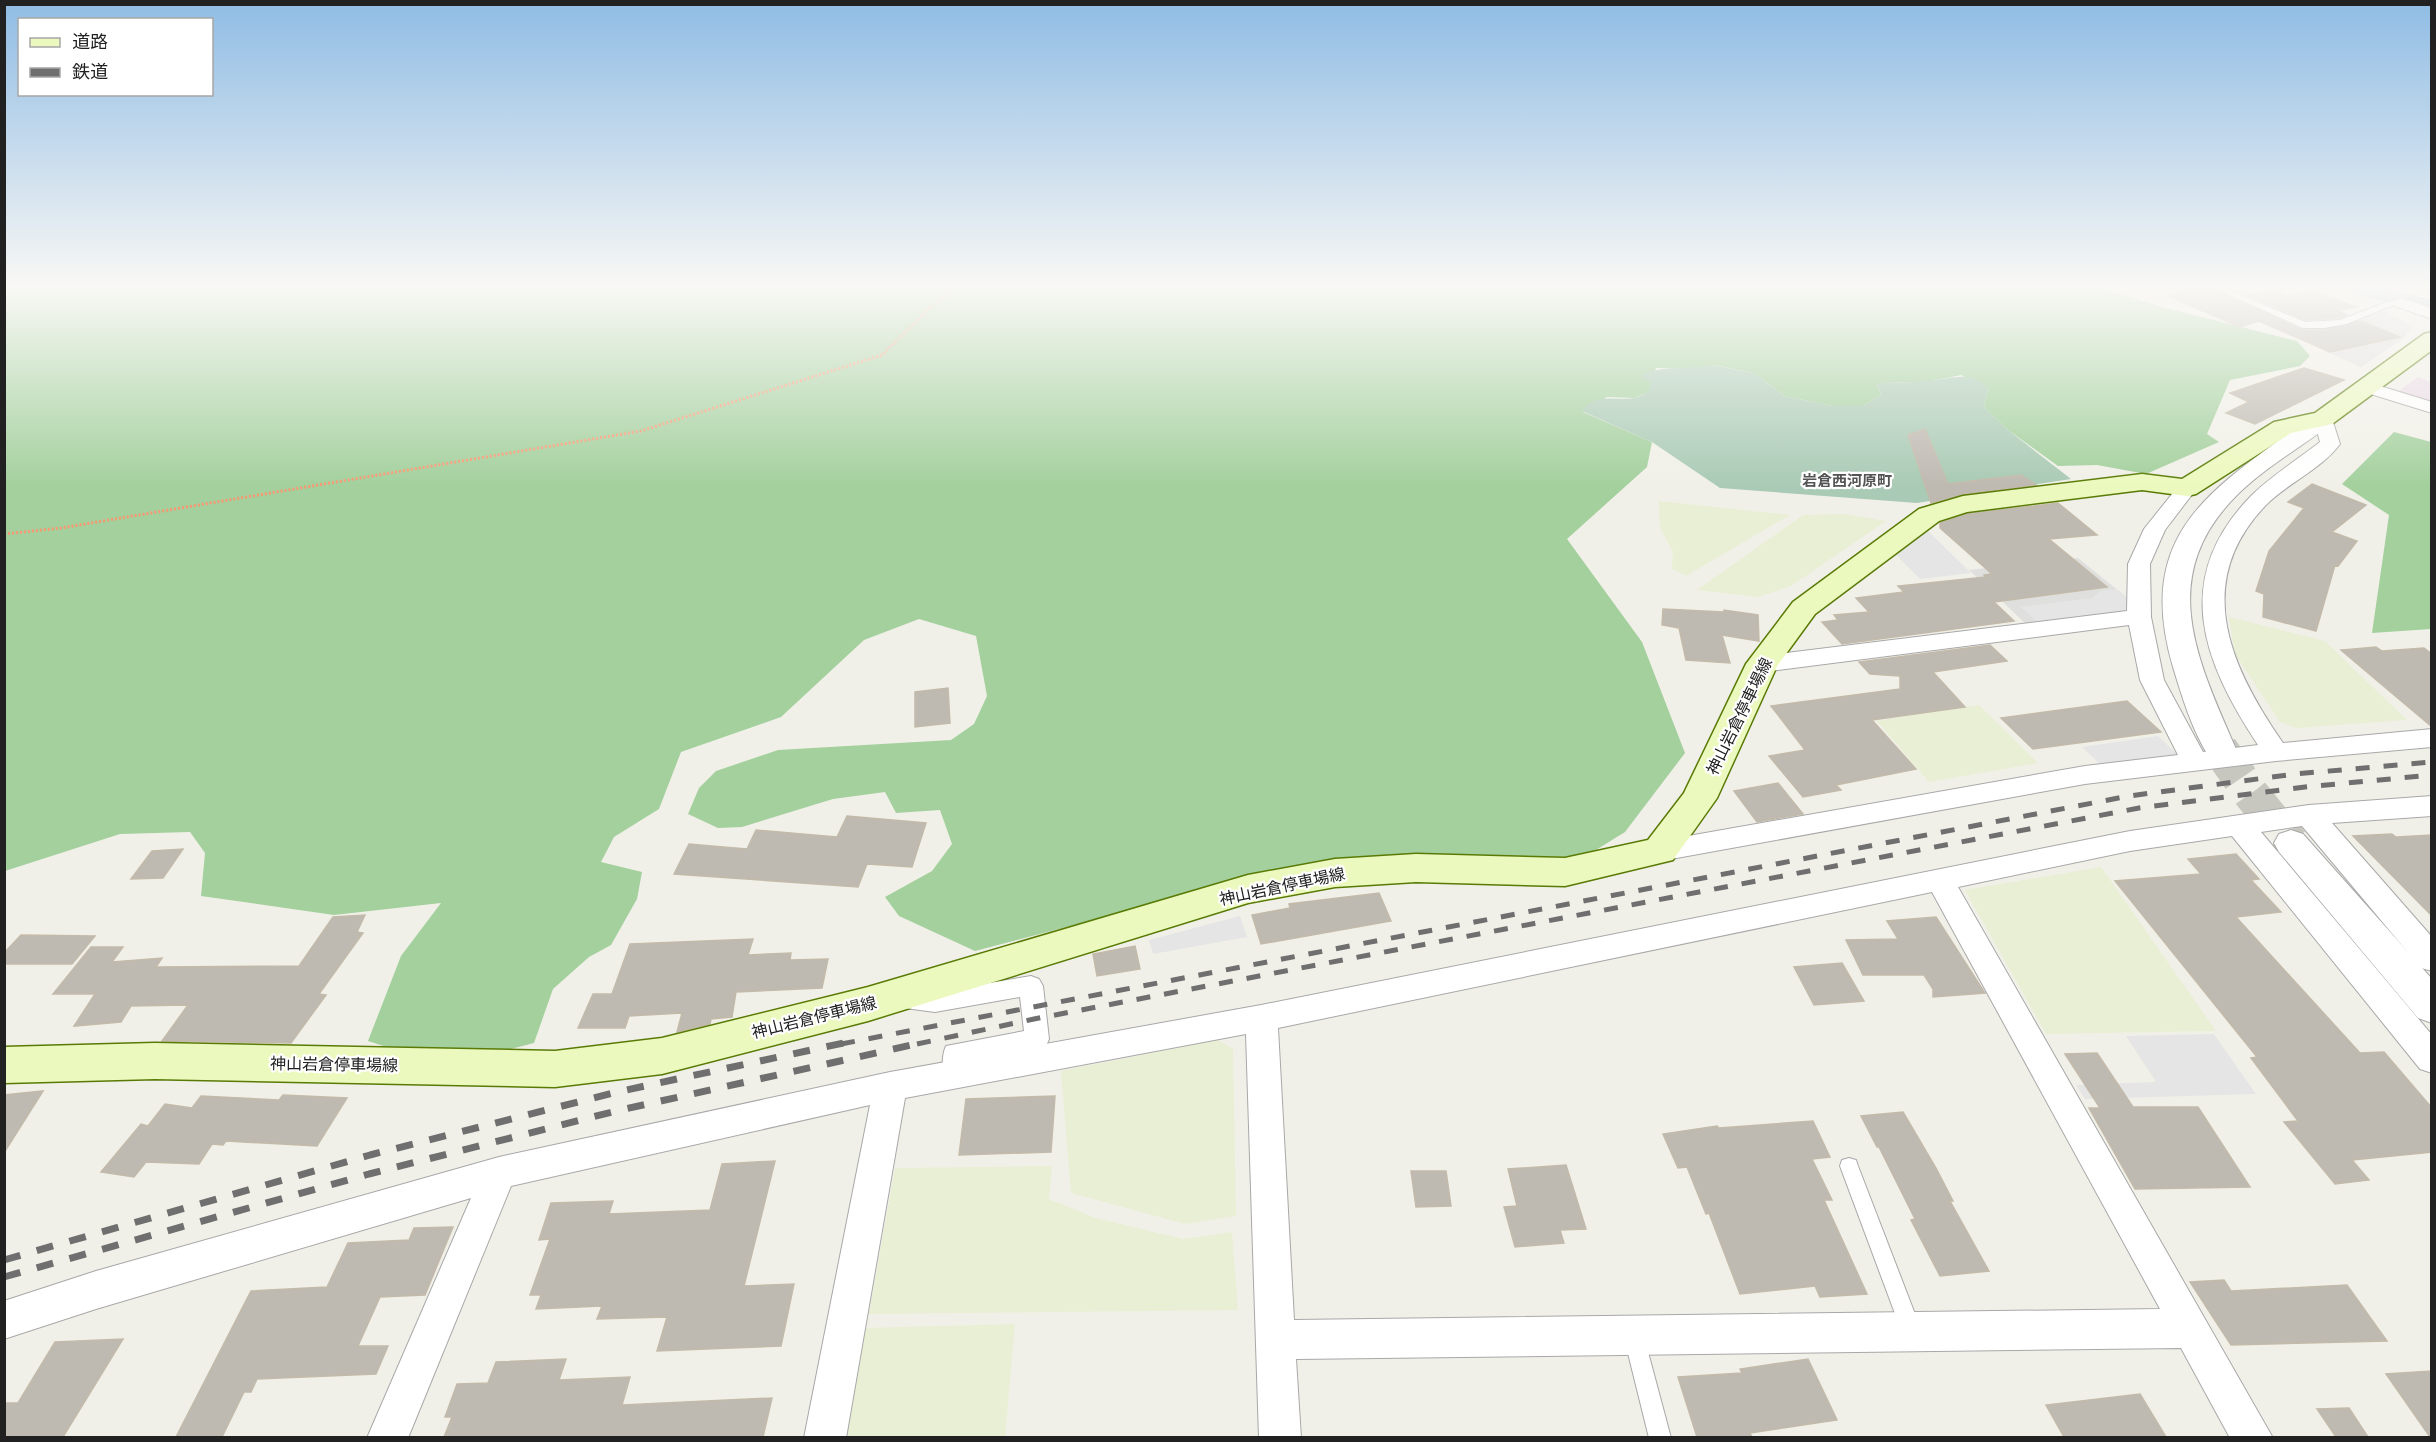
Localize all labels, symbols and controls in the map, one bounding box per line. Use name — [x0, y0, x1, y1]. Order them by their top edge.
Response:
legend — [18, 18, 213, 96]
text: 道路 — [72, 31, 108, 52]
text: 鉄道 — [72, 61, 108, 82]
district label: 岩倉西河原町 — [1802, 472, 1892, 490]
street label: 神山岩倉停車場線 — [1703, 655, 1776, 778]
street label: 神山岩倉停車場線 — [1218, 864, 1347, 909]
street label: 神山岩倉停車場線 — [750, 993, 879, 1042]
street label: 神山岩倉停車場線 — [270, 1054, 398, 1075]

